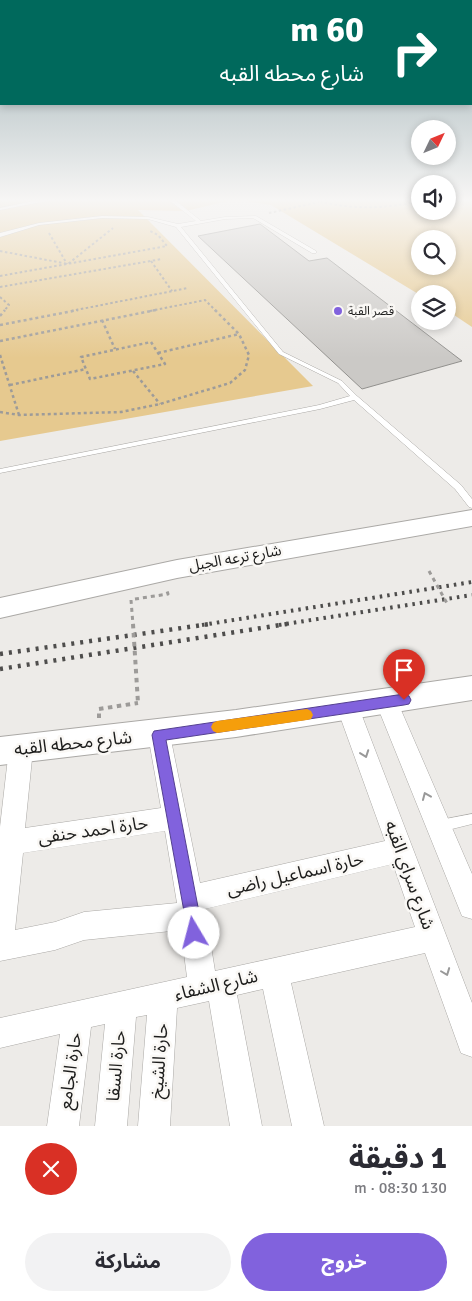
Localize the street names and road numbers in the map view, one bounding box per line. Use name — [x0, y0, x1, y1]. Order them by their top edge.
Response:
street label: شارع ترعه الجبل — [187, 541, 284, 578]
street label: شارع محطه القبه — [13, 726, 133, 763]
street label: حارة احمد حنفى — [37, 811, 149, 849]
street label: شارع سراي القبه — [377, 817, 440, 934]
street label: حارة اسماعيل راضى — [224, 848, 366, 900]
street label: شارع الشفاء — [172, 965, 260, 1008]
street label: حارة الشيخ — [145, 1023, 175, 1100]
street label: حارة السقا — [102, 1029, 130, 1103]
street label: حارة الجامع — [54, 1031, 89, 1111]

